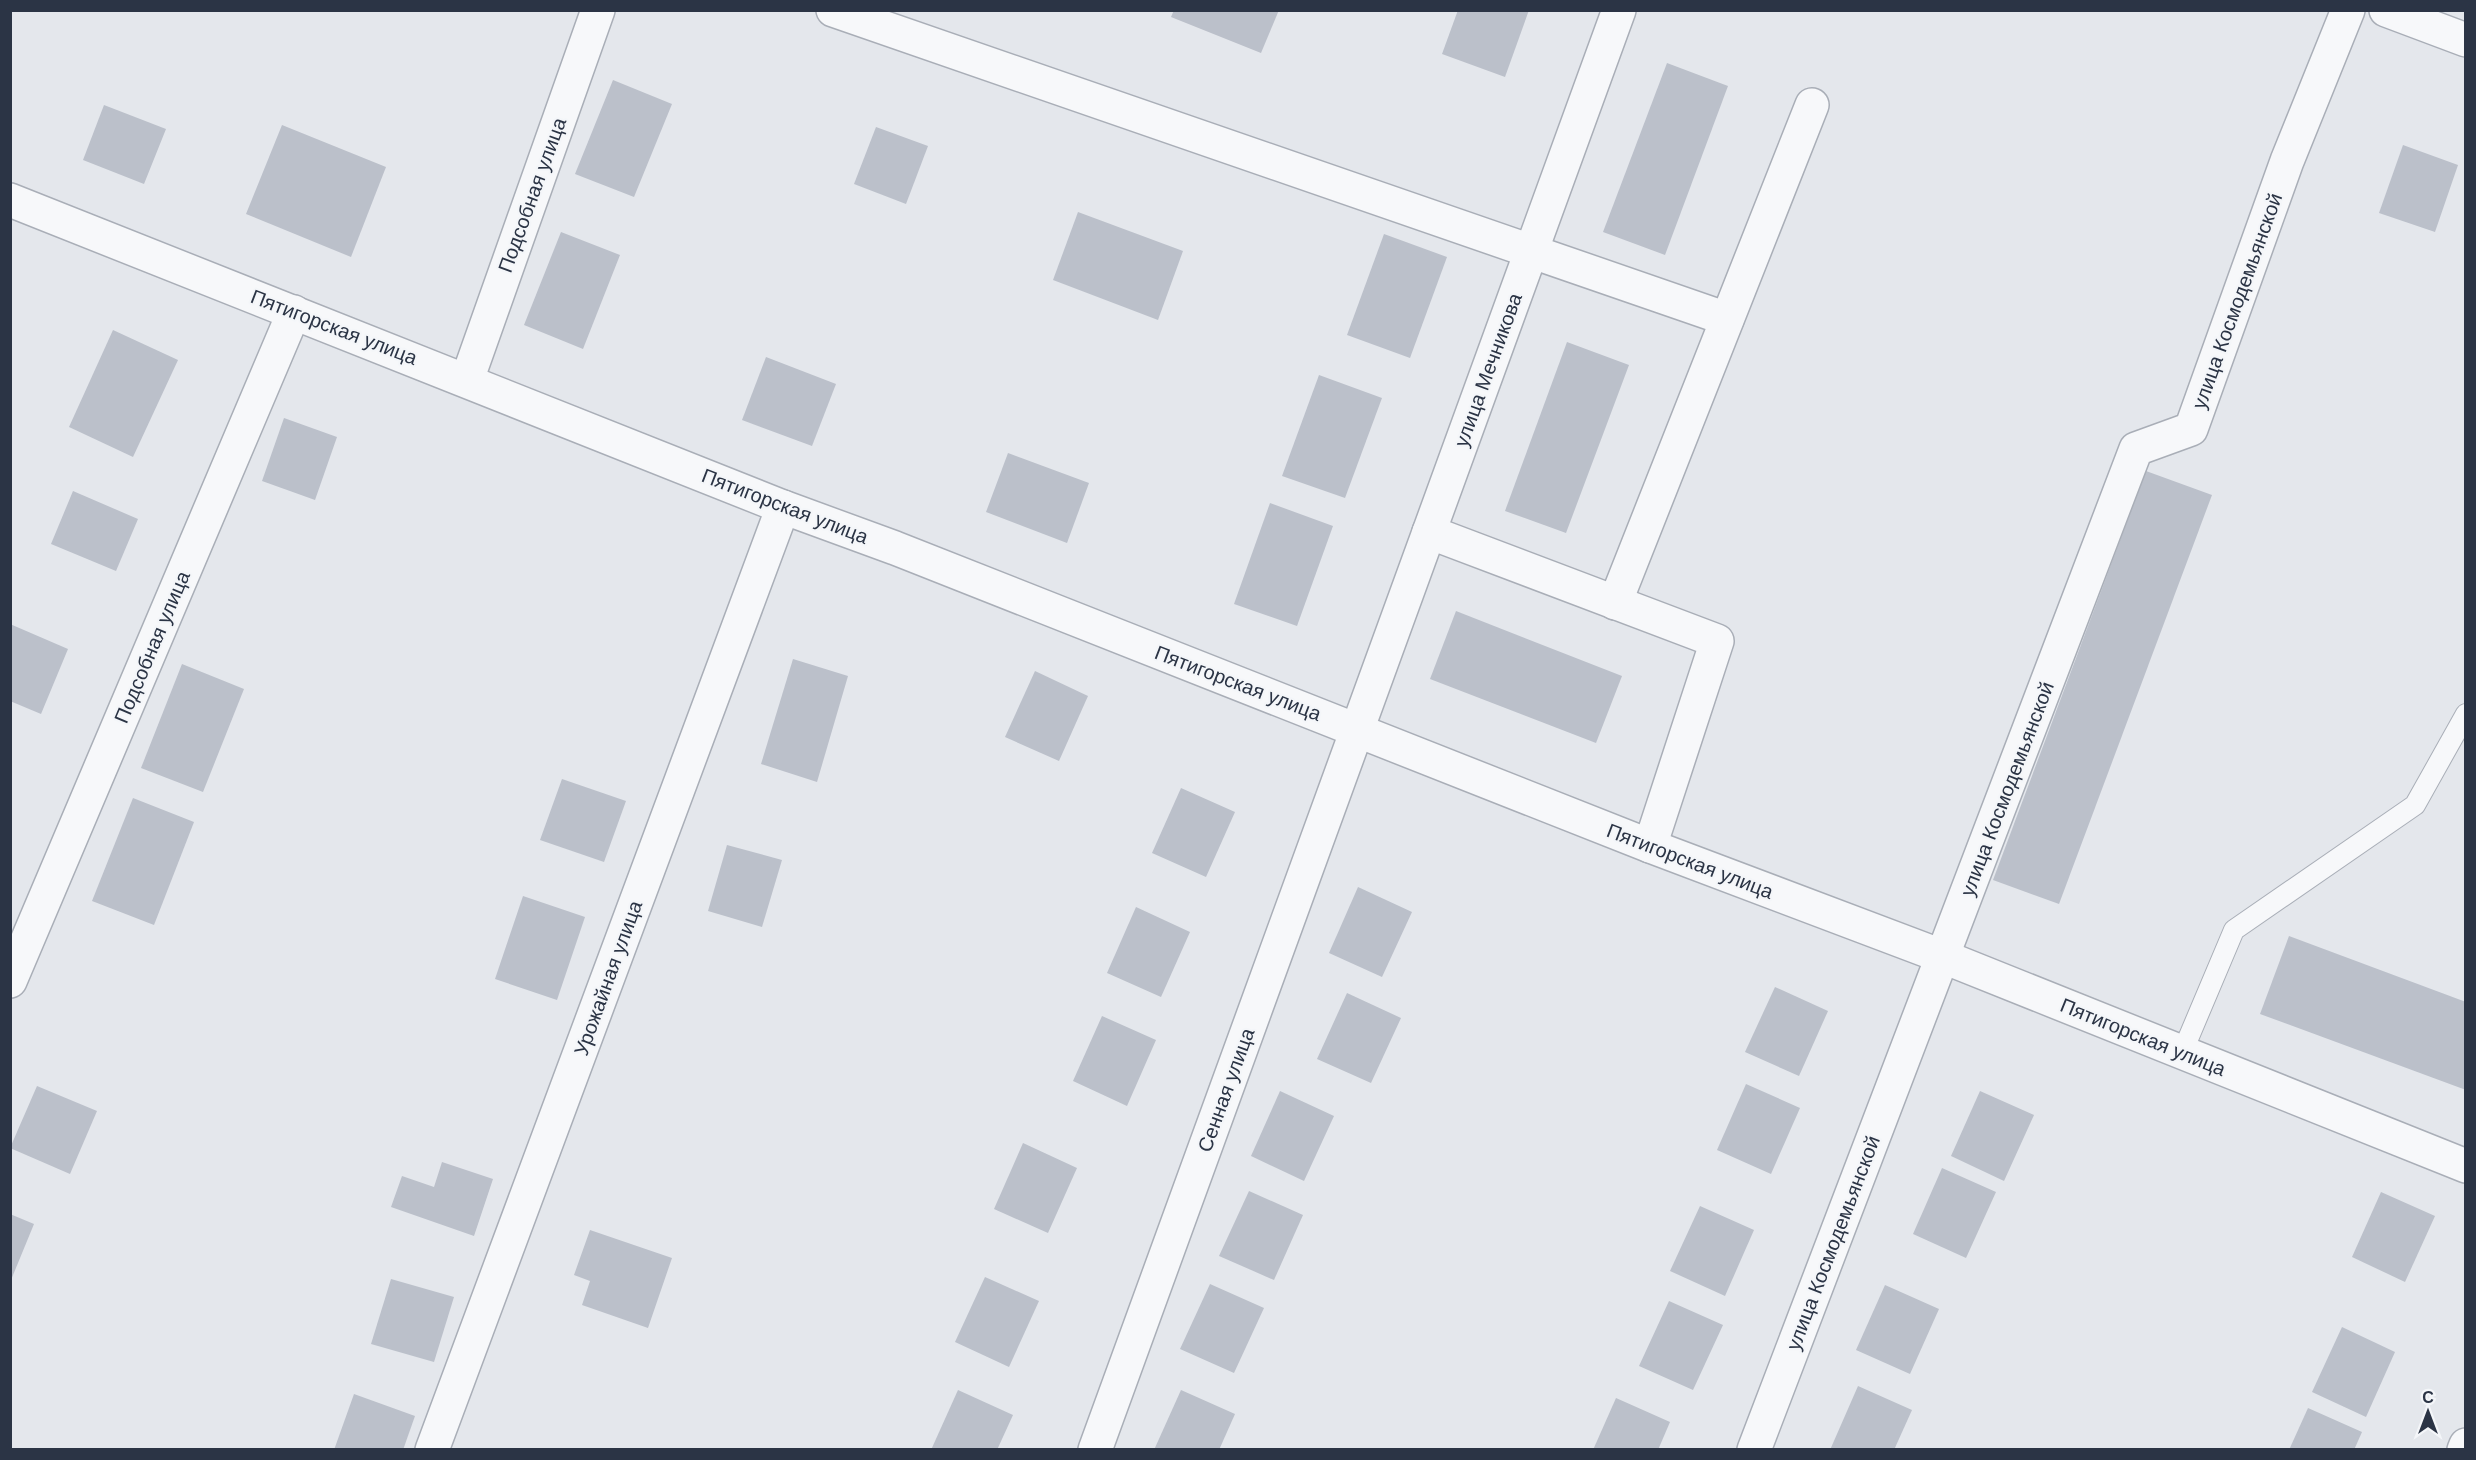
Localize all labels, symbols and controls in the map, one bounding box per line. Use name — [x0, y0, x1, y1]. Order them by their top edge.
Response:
street label: Подсобная улица — [494, 114, 571, 275]
street label: улица Космодемьянской — [2188, 190, 2286, 412]
street label: Пятигорская улица — [248, 285, 421, 369]
street label: улица Мечникова — [1450, 289, 1526, 450]
street label: Пятигорская улица — [699, 464, 872, 548]
street label: Подсобная улица — [110, 567, 194, 726]
street label: Пятигорская улица — [1152, 641, 1325, 725]
street label: улица Космодемьянской — [1956, 679, 2058, 899]
street label: Пятигорская улица — [1604, 819, 1777, 903]
street label: Урожайная улица — [570, 897, 647, 1058]
street label: Пятигорская улица — [2057, 994, 2230, 1081]
street label: Сенная улица — [1193, 1024, 1259, 1155]
street label: улица Космодемьянской — [1782, 1133, 1884, 1353]
north arrow — [2398, 1382, 2458, 1442]
text: С — [2422, 1389, 2434, 1406]

